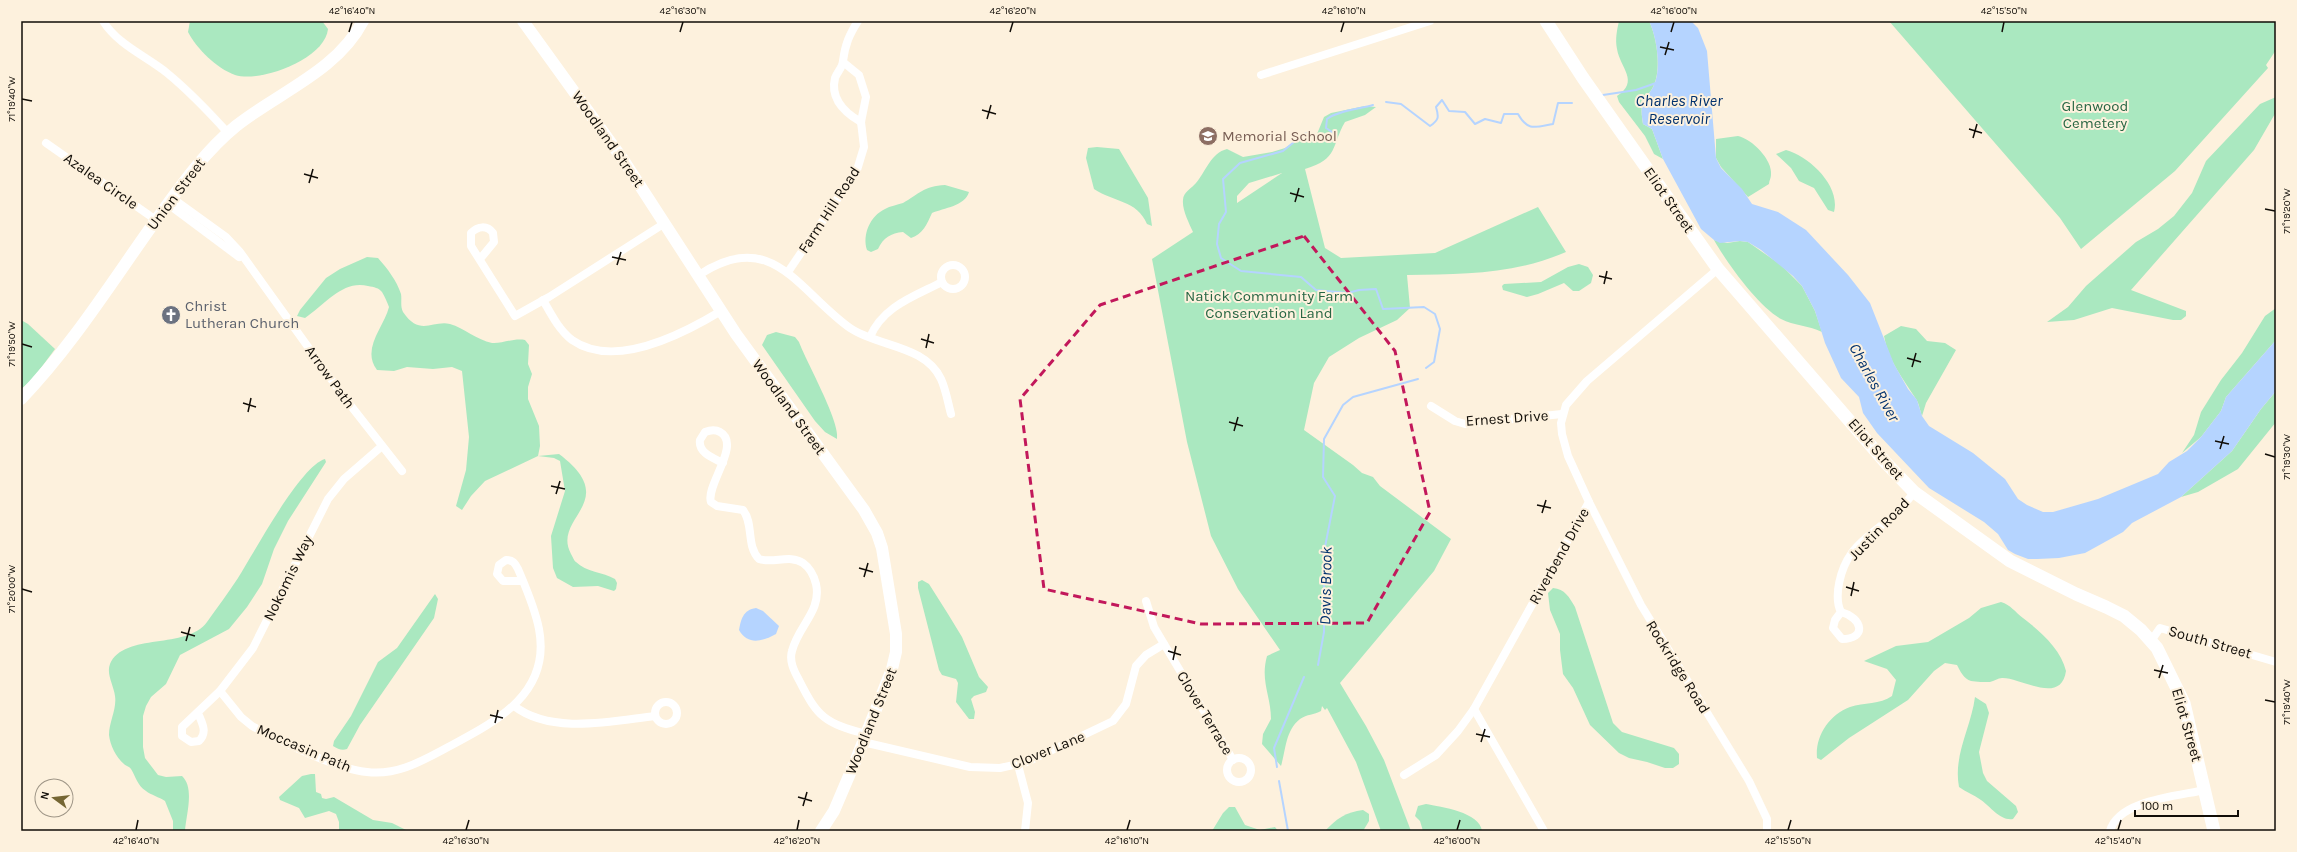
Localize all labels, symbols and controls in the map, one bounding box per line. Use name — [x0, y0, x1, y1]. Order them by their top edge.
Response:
text: 42°16'40"N — [329, 5, 375, 17]
text: 42°16'30"N — [660, 5, 706, 17]
text: 42°16'20"N — [990, 5, 1036, 17]
text: 42°16'10"N — [1322, 5, 1366, 17]
text: 42°16'00"N — [1651, 5, 1697, 17]
text: 42°15'50"N — [1981, 5, 2027, 17]
text: 71°19'40"W — [6, 76, 18, 122]
street label: Woodland Street — [568, 87, 648, 191]
water label: Charles River Reservoir — [1636, 91, 1723, 128]
park label: Glenwood Cemetery — [2062, 97, 2128, 132]
school or university icon: Memorial School — [1197, 125, 1219, 147]
place label: Memorial School — [1222, 127, 1337, 145]
street label: Azalea Circle — [60, 149, 142, 213]
street label: Union Street — [143, 154, 209, 233]
street label: Farm Hill Road — [794, 163, 864, 257]
street label: Eliot Street — [1640, 164, 1698, 236]
text: 71°19'20"W — [2281, 188, 2293, 234]
park label: Natick Community Farm Conservation Land — [1185, 287, 1353, 322]
place label: Christ Lutheran Church — [185, 297, 299, 332]
church icon: Christ Lutheran Church — [160, 304, 182, 326]
text: 71°19'50"W — [6, 321, 18, 367]
water label: Charles River — [1845, 340, 1904, 425]
street label: Arrow Path — [301, 342, 359, 412]
street label: Woodland Street — [748, 356, 830, 458]
street label: Ernest Drive — [1465, 406, 1549, 430]
street label: Eliot Street — [1844, 415, 1908, 484]
text: 71°19'30"W — [2281, 434, 2293, 480]
street label: Justin Road — [1845, 494, 1913, 564]
street label: Riverbend Drive — [1525, 505, 1593, 607]
street label: Nokomis Way — [259, 532, 317, 624]
water label: Davis Brook — [1315, 546, 1336, 625]
text: 71°20'00"W — [6, 565, 18, 613]
street label: Rockridge Road — [1642, 617, 1714, 717]
street label: South Street — [2166, 622, 2254, 663]
street label: Woodland Street — [841, 665, 901, 777]
street label: Clover Terrace — [1173, 668, 1237, 758]
text: 71°19'40"W — [2281, 679, 2293, 725]
street label: Eliot Street — [2168, 686, 2206, 764]
street label: Moccasin Path — [254, 720, 354, 776]
street label: Clover Lane — [1009, 727, 1087, 773]
north arrow — [34, 778, 74, 818]
text: N — [38, 790, 52, 801]
scale bar — [2135, 792, 2238, 818]
text: 100 m — [2141, 799, 2173, 813]
text: 42°16'40"N — [113, 835, 159, 847]
text: 42°16'30"N — [443, 835, 489, 847]
text: 42°16'20"N — [774, 835, 820, 847]
text: 42°16'10"N — [1105, 835, 1149, 847]
text: 42°16'00"N — [1434, 835, 1480, 847]
text: 42°15'50"N — [1765, 835, 1811, 847]
text: 42°15'40"N — [2095, 835, 2141, 847]

